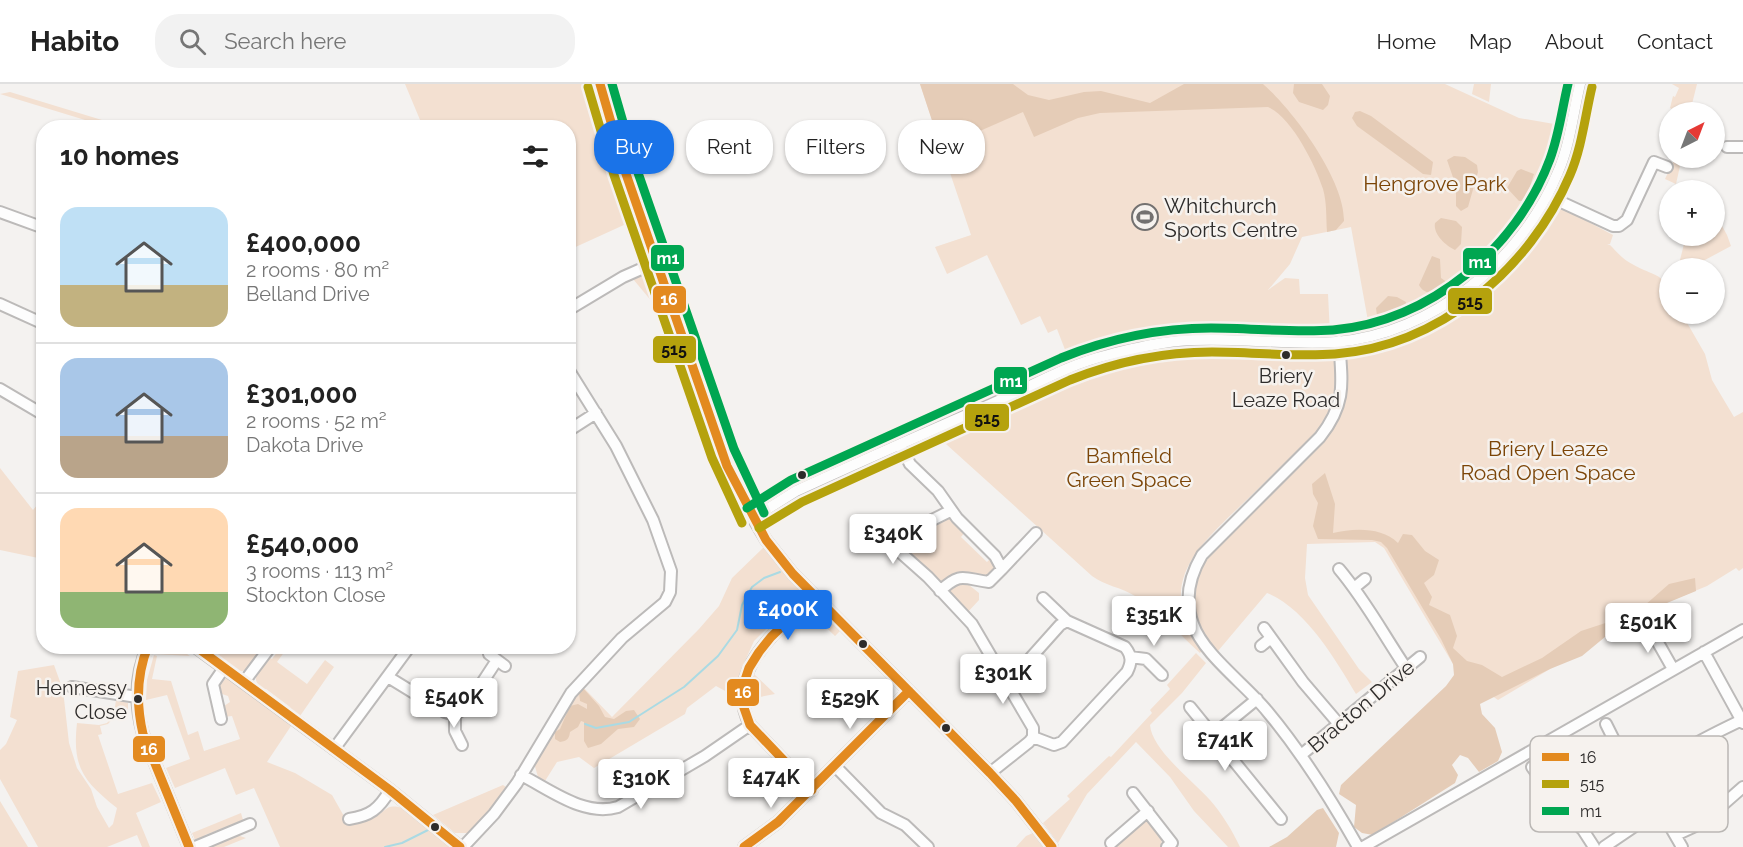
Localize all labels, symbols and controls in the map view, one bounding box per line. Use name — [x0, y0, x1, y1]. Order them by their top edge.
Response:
search box — [155, 14, 575, 68]
text: Habito — [30, 25, 119, 58]
icon: search — [176, 25, 209, 58]
text: Search here — [224, 28, 346, 54]
text: Home — [1377, 29, 1436, 54]
text: Map — [1469, 29, 1512, 54]
text: About — [1545, 29, 1604, 54]
text: Contact — [1637, 29, 1713, 54]
north arrow — [1659, 102, 1725, 168]
map controls — [1659, 102, 1725, 324]
chip: Buy — [594, 120, 674, 174]
chip: Rent — [686, 120, 773, 174]
chip: Filters — [785, 120, 886, 174]
chip: New — [898, 120, 985, 174]
icon: filters — [519, 140, 552, 173]
text: 10 homes — [60, 141, 179, 171]
park label: Hengrove Park — [1363, 171, 1507, 196]
button: + — [1659, 180, 1725, 246]
place label: Whitchurch Sports Centre — [1164, 193, 1297, 242]
sports icon: Whitchurch Sports Centre — [1130, 202, 1160, 232]
text: £400,000 — [246, 228, 361, 258]
icon: home — [108, 231, 180, 303]
line badge: m1 — [650, 244, 685, 272]
line badge: m1 — [1462, 247, 1497, 276]
text: m1 — [657, 249, 679, 268]
text: m1 — [1469, 253, 1491, 272]
text: 2 rooms · 80 m² — [246, 258, 389, 282]
button: − — [1659, 258, 1725, 324]
text: Belland Drive — [246, 282, 370, 306]
line badge: 16 — [652, 285, 687, 314]
line badge: 515 — [1447, 287, 1493, 315]
text: 16 — [660, 290, 678, 309]
text: 515 — [1457, 292, 1483, 311]
line badge: 515 — [652, 335, 697, 364]
text: 515 — [661, 340, 687, 359]
marker: Briery Leaze Road — [1280, 349, 1292, 361]
place label: Briery Leaze Road — [1232, 364, 1340, 412]
line badge: m1 — [993, 366, 1028, 395]
text: m1 — [1000, 372, 1022, 391]
text: £301,000 — [246, 379, 357, 409]
icon: home — [108, 382, 180, 454]
line badge: 515 — [964, 403, 1010, 432]
text: 2 rooms · 52 m² — [246, 409, 387, 433]
text: 515 — [974, 409, 1000, 428]
text: Dakota Drive — [246, 433, 363, 457]
park label: Briery Leaze Road Open Space — [1460, 436, 1636, 485]
park label: Bamfield Green Space — [1066, 443, 1192, 492]
unlabelled marker — [796, 469, 808, 481]
pin: £340K — [851, 514, 935, 565]
text: £340K — [863, 521, 923, 545]
text: £540,000 — [246, 529, 359, 559]
icon: home — [108, 532, 180, 604]
text: 3 rooms · 113 m² — [246, 559, 393, 583]
text: Stockton Close — [246, 583, 386, 607]
pin: £400K — [746, 590, 830, 641]
pin: £351K — [1112, 596, 1196, 647]
text: £400K — [758, 597, 818, 621]
text: £351K — [1126, 603, 1182, 627]
pin: £501K — [1606, 603, 1690, 654]
text: £501K — [1619, 610, 1677, 634]
unlabelled marker — [857, 638, 869, 650]
pin: £301K — [961, 654, 1045, 705]
street label: Bracton Drive — [1303, 654, 1419, 758]
text: £301K — [974, 661, 1032, 685]
place label: Hennessy Close — [36, 676, 127, 724]
pin: £540K — [412, 678, 496, 729]
line badge: 16 — [726, 678, 760, 707]
pin: £529K — [808, 679, 892, 730]
text: 16 — [734, 683, 752, 702]
text: £540K — [424, 685, 484, 709]
text: £529K — [821, 686, 879, 710]
marker: Hennessy Close — [132, 693, 144, 705]
pin: £741K — [1183, 721, 1267, 772]
unlabelled marker — [940, 722, 952, 734]
text: £741K — [1197, 728, 1253, 752]
line badge: 16 — [132, 735, 166, 763]
legend — [1530, 736, 1728, 832]
text: 16 — [140, 740, 158, 759]
text: 16 — [1580, 748, 1597, 767]
pin: £474K — [729, 758, 813, 809]
pin: £310K — [599, 759, 683, 810]
text: £474K — [742, 765, 800, 789]
text: £310K — [612, 766, 670, 790]
text: 515 — [1580, 775, 1605, 794]
text: m1 — [1580, 802, 1602, 821]
unlabelled marker — [429, 821, 441, 833]

